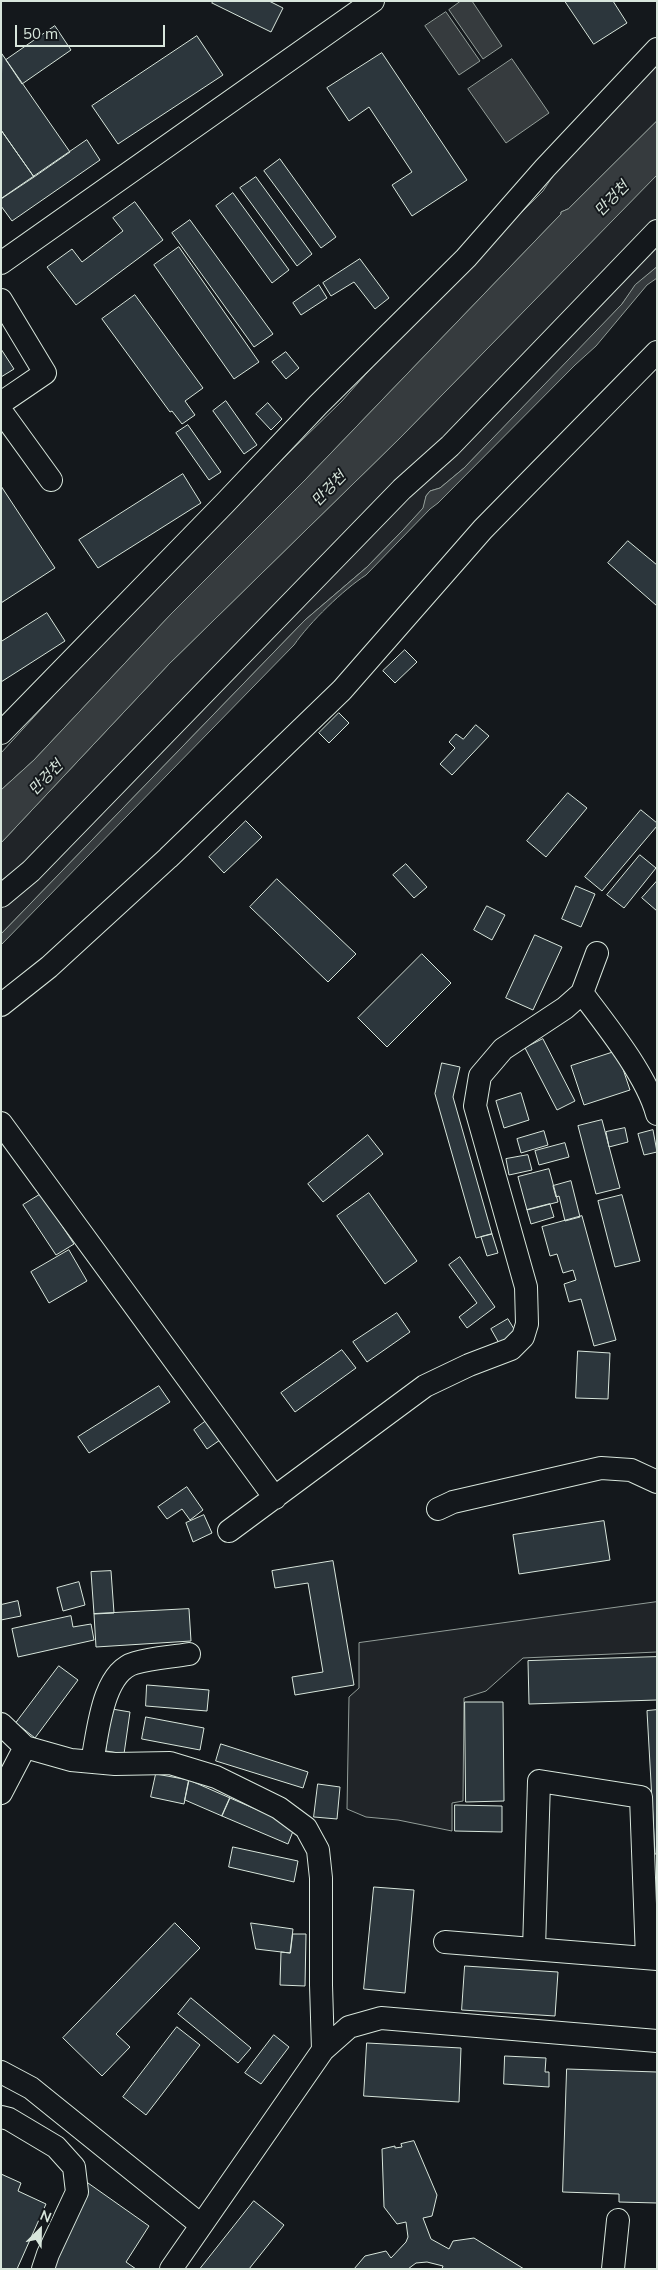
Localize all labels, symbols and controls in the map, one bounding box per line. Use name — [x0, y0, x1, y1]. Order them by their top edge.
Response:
scale bar — [18, 15, 168, 47]
text: 50 m — [23, 24, 58, 43]
water label: 만겅천 — [591, 178, 633, 220]
water label: 만겅천 — [308, 468, 350, 510]
water label: 만겅천 — [25, 757, 67, 799]
north arrow — [15, 2205, 65, 2255]
text: N — [37, 2206, 54, 2227]

